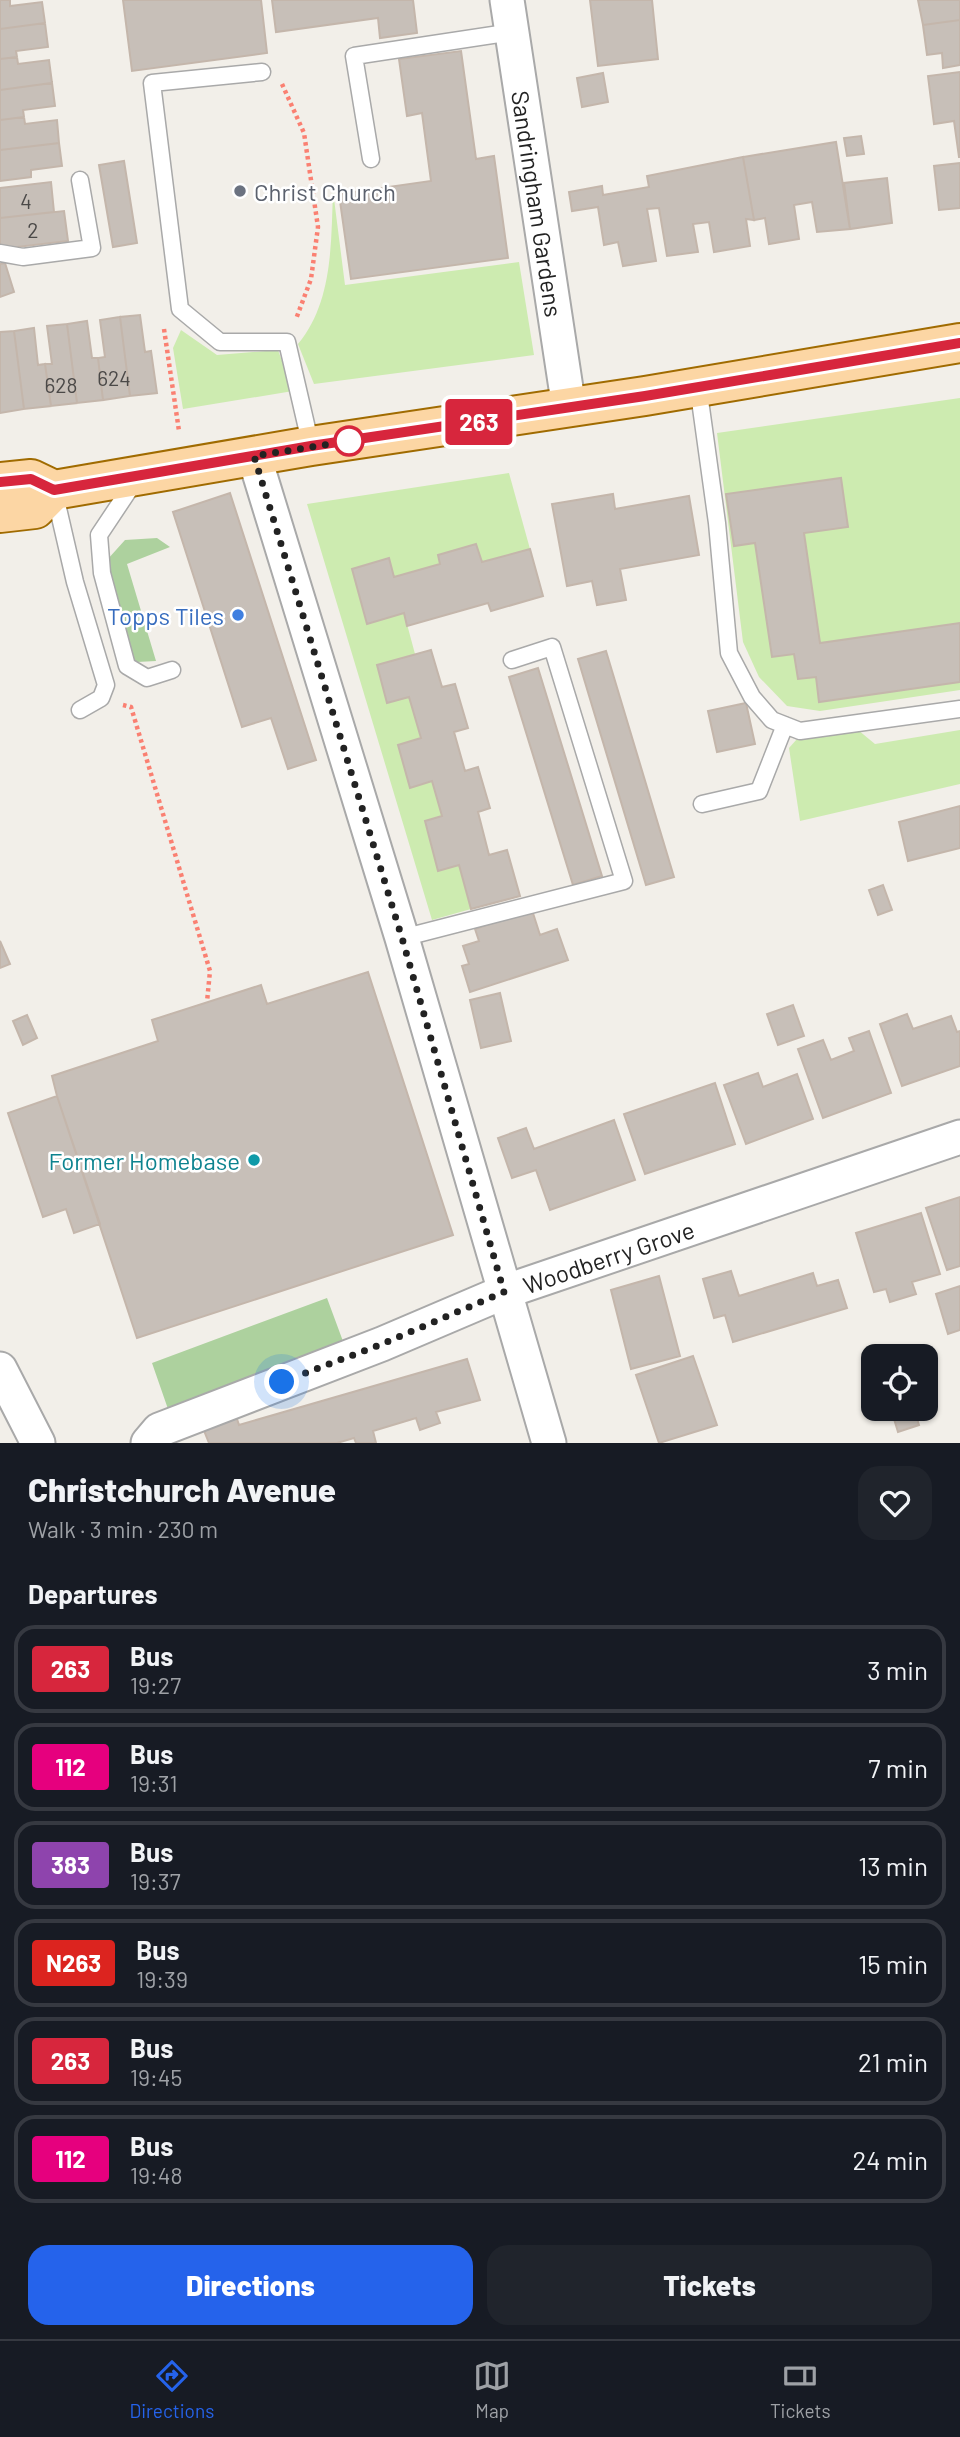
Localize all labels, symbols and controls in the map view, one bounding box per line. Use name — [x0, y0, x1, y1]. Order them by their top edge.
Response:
street label: Sandringham Gardens — [506, 89, 569, 319]
place label: Christ Church — [254, 177, 396, 206]
marker: Christ Church — [232, 183, 248, 199]
house number: 4 — [20, 188, 32, 213]
house number: 2 — [27, 217, 39, 242]
house number: 624 — [97, 365, 131, 390]
house number: 628 — [44, 372, 78, 397]
line badge: 263 — [439, 399, 519, 445]
text: 263 — [459, 407, 499, 436]
unlabelled marker — [334, 426, 364, 456]
place label: Topps Tiles — [107, 601, 224, 630]
marker: Topps Tiles — [230, 607, 246, 623]
place label: Former Homebase — [49, 1146, 240, 1175]
marker: Former Homebase — [246, 1152, 262, 1168]
street label: Woodberry Grove — [519, 1214, 698, 1299]
map controls — [861, 1344, 938, 1421]
button: locate — [861, 1344, 938, 1421]
your location — [264, 1364, 299, 1399]
button: heart — [858, 1466, 932, 1540]
text: Christchurch Avenue — [28, 1469, 336, 1509]
text: Walk · 3 min · 230 m — [28, 1515, 218, 1543]
text: Departures — [28, 1578, 158, 1609]
text: Bus — [130, 1640, 173, 1671]
text: 263 — [51, 1654, 90, 1683]
text: 3 min — [867, 1654, 928, 1685]
text: 19:27 — [130, 1671, 181, 1699]
text: Bus — [130, 1738, 173, 1769]
text: 112 — [55, 1752, 86, 1781]
text: 7 min — [868, 1752, 928, 1783]
text: 19:31 — [130, 1769, 178, 1797]
text: Bus — [130, 1836, 173, 1867]
text: 383 — [51, 1850, 90, 1879]
text: 13 min — [858, 1850, 928, 1881]
text: 19:37 — [130, 1867, 181, 1895]
text: Bus — [136, 1934, 179, 1965]
text: N263 — [46, 1948, 101, 1977]
text: 15 min — [858, 1948, 928, 1979]
text: 19:39 — [136, 1965, 188, 1993]
text: Bus — [130, 2032, 173, 2063]
text: 263 — [51, 2046, 90, 2075]
text: 21 min — [858, 2046, 928, 2077]
text: 19:45 — [130, 2063, 182, 2091]
text: Bus — [130, 2130, 173, 2161]
text: 112 — [55, 2144, 86, 2173]
text: 24 min — [852, 2144, 928, 2175]
text: 19:48 — [130, 2161, 183, 2189]
button: Directions — [28, 2245, 473, 2325]
button: Tickets — [487, 2245, 932, 2325]
tab: Directions — [129, 2357, 214, 2422]
tab: Map — [473, 2357, 511, 2422]
tab: Tickets — [770, 2357, 831, 2422]

